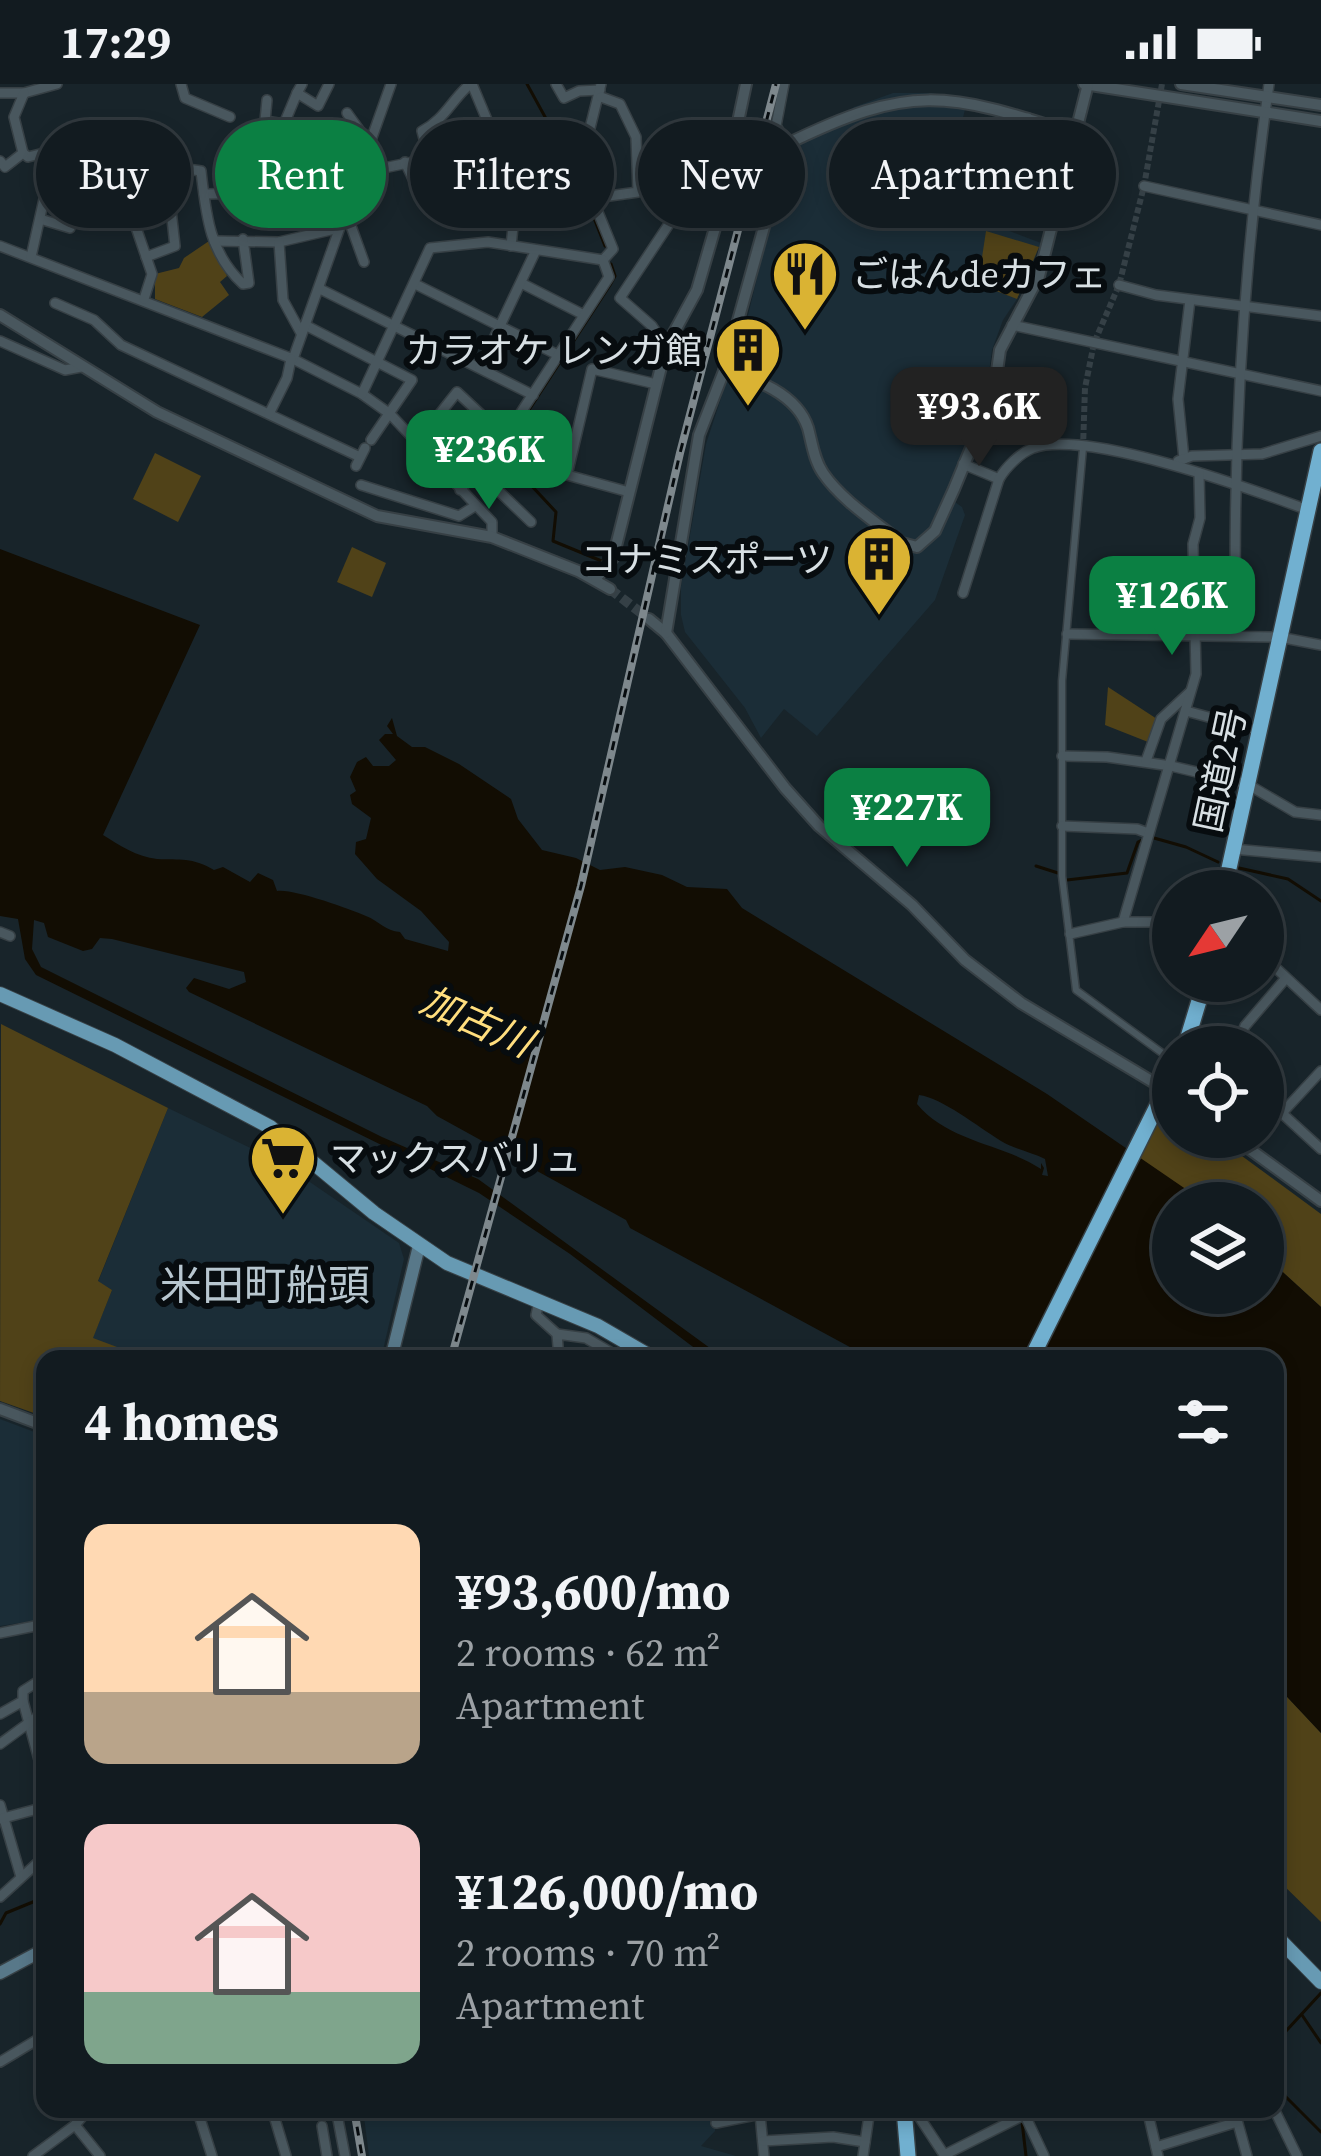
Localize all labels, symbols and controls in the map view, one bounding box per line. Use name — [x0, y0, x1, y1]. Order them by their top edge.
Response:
text: 17:29 — [60, 11, 171, 73]
chip: Buy — [36, 120, 191, 228]
chip: Rent — [215, 120, 386, 228]
chip: Filters — [410, 120, 614, 228]
chip: New — [638, 120, 805, 228]
chip: Apartment — [829, 120, 1116, 228]
restaurant icon: ごはんdeカフェ — [770, 239, 840, 333]
place label: ごはんdeカフェ — [852, 250, 1107, 299]
building icon: カラオケ レンガ館 — [713, 315, 783, 409]
place label: カラオケ レンガ館 — [406, 326, 702, 375]
pin: ¥93.6K — [881, 367, 1077, 469]
text: ¥93.6K — [917, 379, 1041, 432]
pin: ¥236K — [405, 410, 573, 512]
text: ¥236K — [433, 422, 545, 475]
building icon: コナミスポーツ — [844, 524, 914, 618]
place label: コナミスポーツ — [581, 535, 832, 584]
pin: ¥126K — [1088, 556, 1256, 658]
text: ¥126K — [1116, 568, 1228, 621]
street label: 国道2号 — [1183, 703, 1258, 837]
pin: ¥227K — [823, 768, 991, 870]
text: ¥227K — [851, 780, 963, 833]
north arrow — [1152, 870, 1284, 1002]
map controls — [1152, 870, 1284, 1314]
water label: 加古川 — [413, 973, 545, 1071]
button: locate — [1152, 1026, 1284, 1158]
supermarket icon: マックスバリュ — [248, 1123, 318, 1217]
place label: マックスバリュ — [330, 1134, 581, 1183]
button: layers — [1152, 1182, 1284, 1314]
district label: 米田町船頭 — [160, 1256, 370, 1314]
text: 4 homes — [84, 1387, 279, 1457]
icon: filters — [1170, 1389, 1236, 1455]
text: ¥93,600/mo — [456, 1556, 731, 1626]
icon: home — [180, 1572, 324, 1716]
text: 2 rooms · 62 m² — [456, 1626, 720, 1679]
text: Apartment — [456, 1679, 644, 1732]
text: ¥126,000/mo — [456, 1856, 758, 1926]
icon: home — [180, 1872, 324, 2016]
text: 2 rooms · 70 m² — [456, 1926, 720, 1979]
text: Apartment — [456, 1979, 644, 2032]

